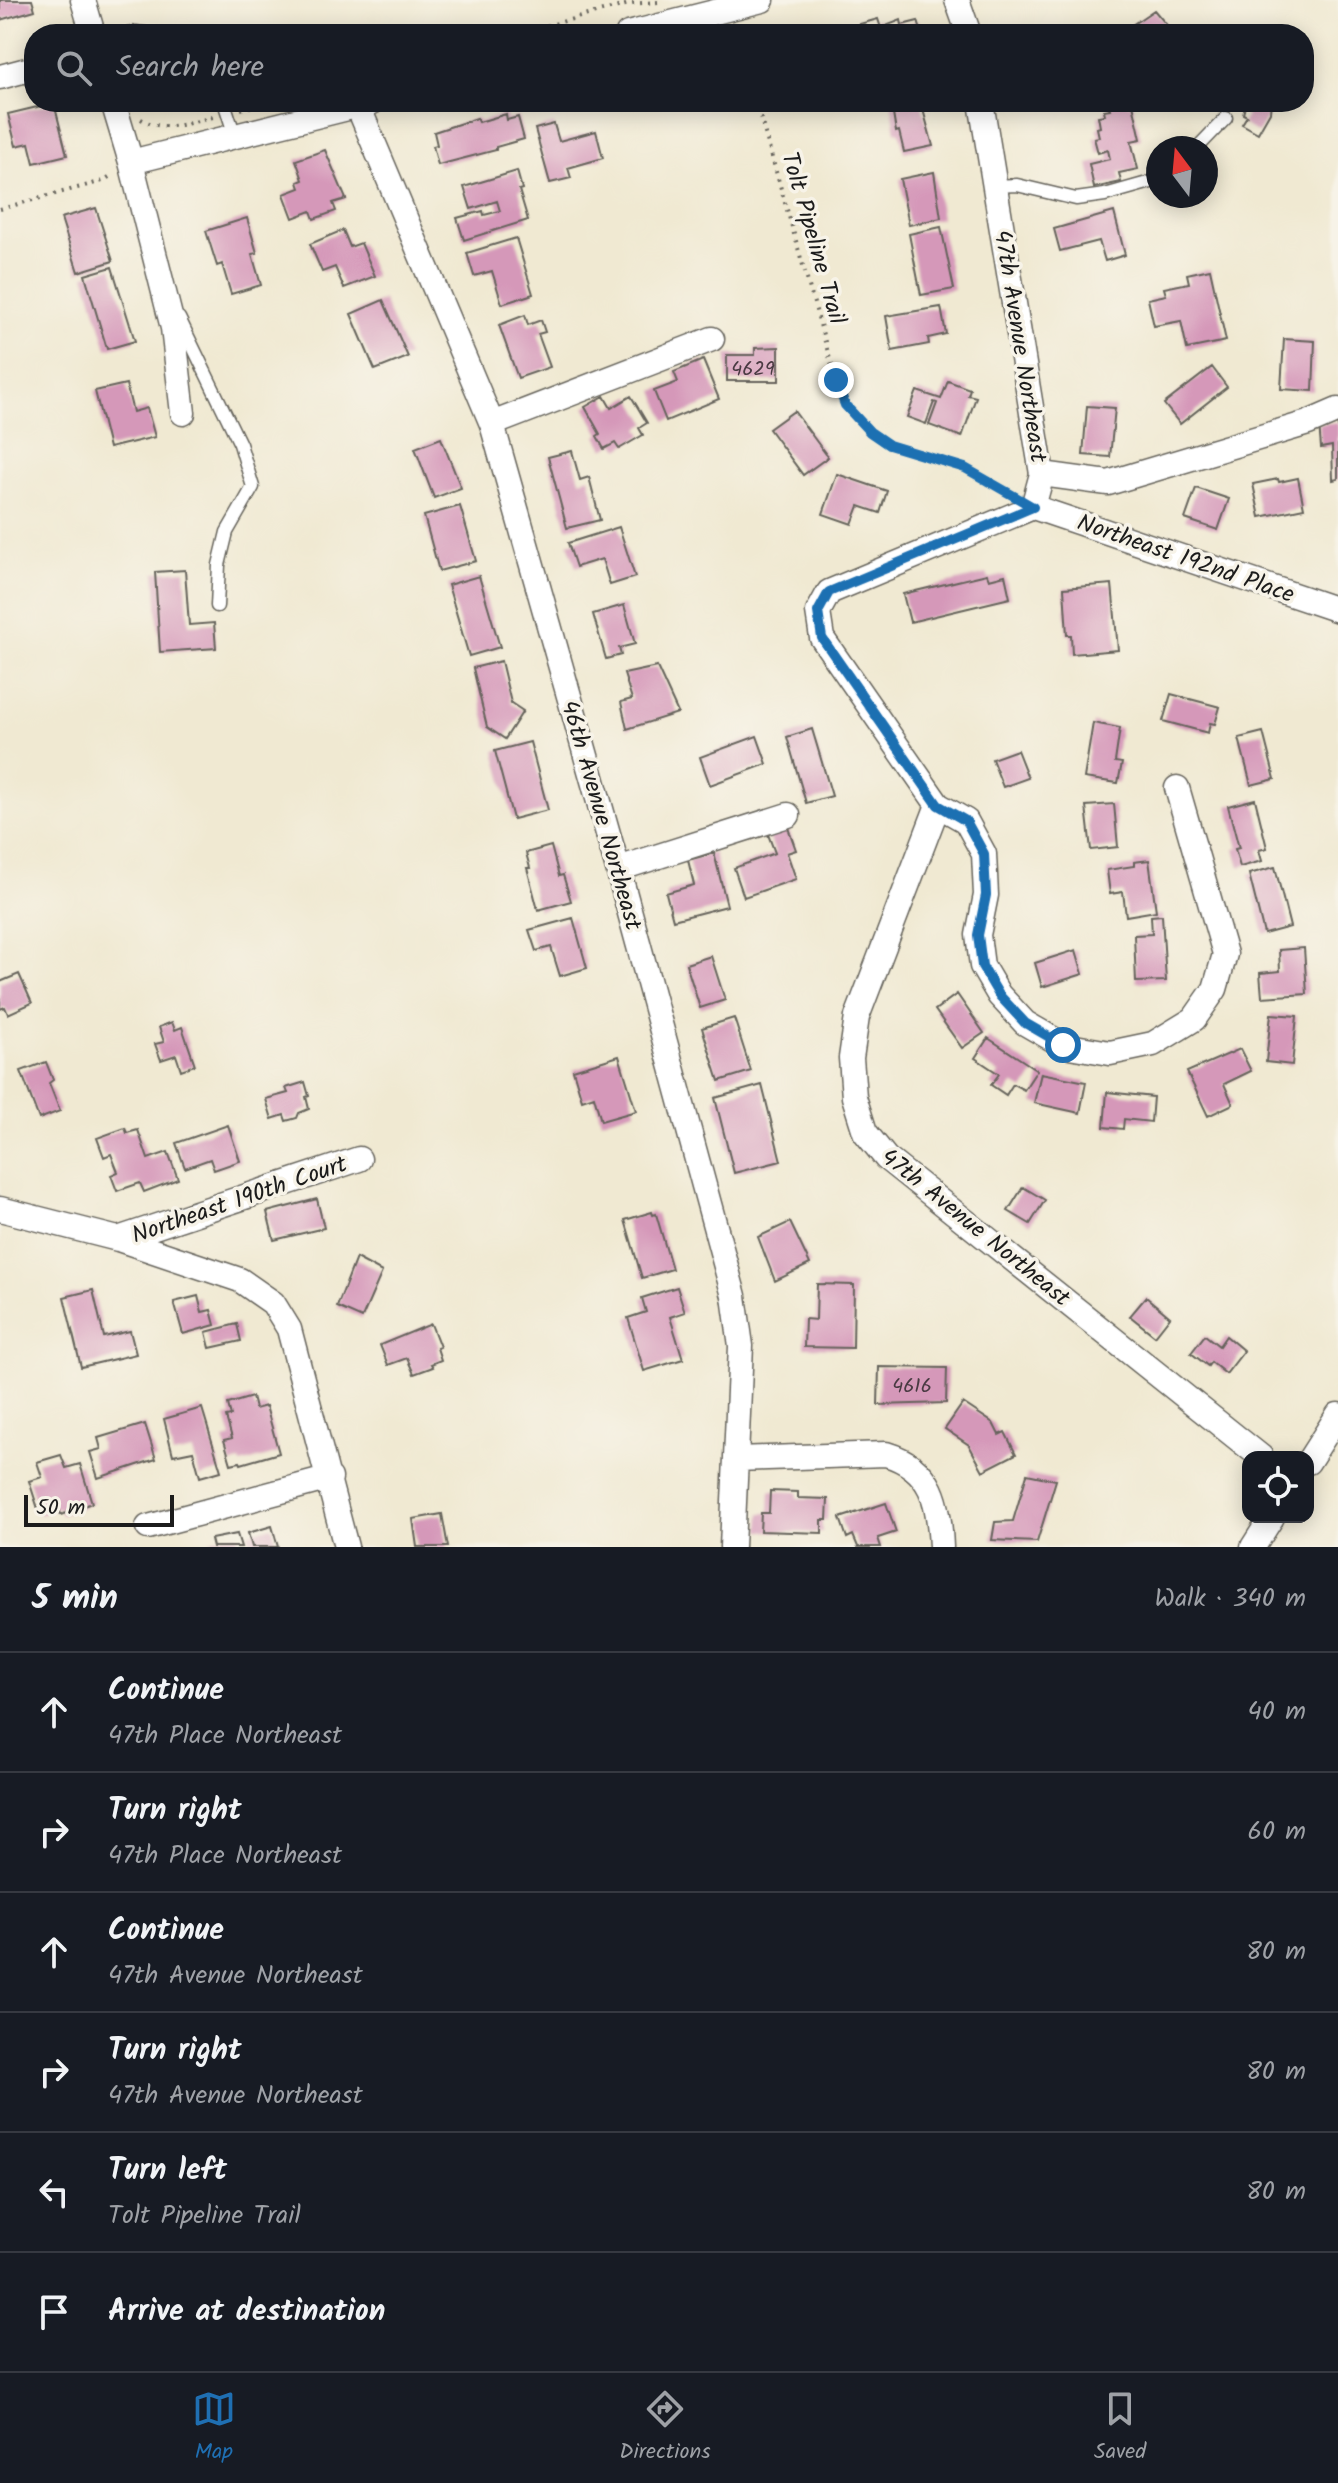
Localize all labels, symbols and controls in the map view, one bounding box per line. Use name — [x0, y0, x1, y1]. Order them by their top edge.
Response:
search box — [24, 24, 1314, 112]
text: Search here — [116, 44, 264, 92]
icon: search — [52, 46, 96, 90]
north arrow — [1146, 136, 1218, 208]
street label: Tolt Pipeline Trail — [769, 148, 856, 329]
street label: 47th Avenue Northeast — [982, 227, 1057, 466]
house number: 4629 — [731, 354, 775, 386]
route end — [818, 362, 854, 398]
street label: Northeast 192nd Place — [1072, 504, 1300, 615]
street label: 46th Avenue Northeast — [549, 696, 652, 936]
route start — [1045, 1027, 1081, 1063]
street label: 47th Avenue Northeast — [871, 1139, 1079, 1318]
street label: Northeast 190th Court — [127, 1145, 353, 1256]
house number: 4616 — [892, 1371, 932, 1403]
map controls — [1242, 1451, 1314, 1523]
button: locate — [1242, 1451, 1314, 1523]
scale bar — [24, 1491, 174, 1527]
text: 50 m — [36, 1491, 85, 1526]
text: 5 min — [32, 1572, 118, 1626]
text: Walk · 340 m — [1155, 1578, 1306, 1620]
text: Continue — [108, 1667, 224, 1715]
icon: ahead — [32, 1690, 76, 1734]
text: 40 m — [1248, 1691, 1306, 1733]
text: 47th Place Northeast — [108, 1715, 342, 1757]
text: Turn right — [108, 1787, 241, 1835]
icon: right — [32, 1810, 76, 1854]
text: 60 m — [1247, 1811, 1306, 1853]
text: 47th Place Northeast — [108, 1835, 342, 1877]
text: Continue — [108, 1907, 224, 1955]
icon: ahead — [32, 1930, 76, 1974]
text: 80 m — [1246, 1931, 1306, 1973]
text: 47th Avenue Northeast — [108, 1955, 363, 1997]
text: Turn right — [108, 2027, 241, 2075]
icon: right — [32, 2050, 76, 2094]
text: 80 m — [1246, 2051, 1306, 2093]
text: 47th Avenue Northeast — [108, 2075, 363, 2117]
text: Turn left — [108, 2147, 227, 2195]
icon: left — [32, 2170, 76, 2214]
text: 80 m — [1246, 2171, 1306, 2213]
text: Tolt Pipeline Trail — [108, 2195, 301, 2237]
text: Arrive at destination — [108, 2288, 385, 2336]
icon: arrive — [32, 2290, 76, 2334]
tab: Map — [192, 2387, 236, 2470]
tab: Directions — [619, 2387, 711, 2470]
tab: Saved — [1094, 2387, 1146, 2470]

